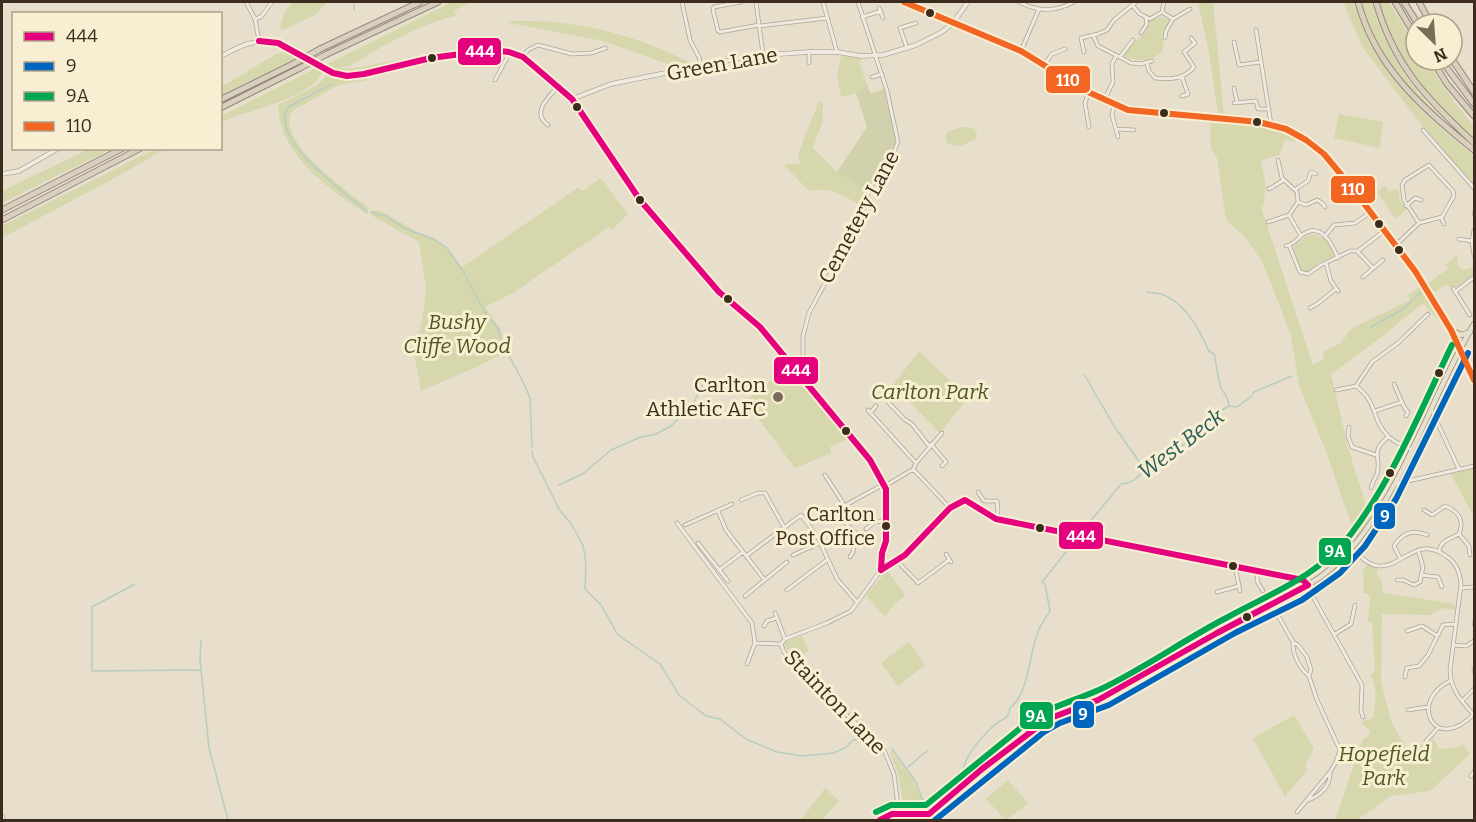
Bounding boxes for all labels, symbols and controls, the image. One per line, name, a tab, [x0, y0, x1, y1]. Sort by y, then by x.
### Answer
unlabelled marker	[924, 7, 936, 19]
legend	[12, 12, 222, 150]
north arrow	[1404, 12, 1464, 72]
text: 444	[66, 25, 98, 47]
line badge: 444	[457, 37, 502, 66]
street label: Green Lane	[664, 41, 780, 87]
text: 444	[465, 42, 495, 61]
text: N	[1431, 44, 1450, 66]
unlabelled marker	[426, 52, 438, 64]
text: 9	[66, 55, 77, 77]
line badge: 110	[1045, 65, 1091, 94]
text: 110	[1056, 71, 1080, 90]
text: 9A	[66, 85, 90, 107]
unlabelled marker	[571, 101, 583, 113]
unlabelled marker	[1158, 107, 1170, 119]
text: 110	[66, 115, 92, 137]
unlabelled marker	[1251, 116, 1263, 128]
street label: Cemetery Lane	[813, 146, 905, 288]
line badge: 110	[1330, 175, 1376, 204]
text: 110	[1341, 180, 1365, 199]
unlabelled marker	[634, 194, 646, 206]
unlabelled marker	[1373, 218, 1385, 230]
unlabelled marker	[1393, 244, 1405, 256]
unlabelled marker	[722, 293, 734, 305]
park label: Bushy Cliffe Wood	[403, 309, 511, 359]
line badge: 444	[773, 356, 819, 385]
text: 444	[781, 361, 811, 380]
unlabelled marker	[1433, 367, 1445, 379]
place label: Carlton Athletic AFC	[646, 372, 766, 422]
park label: Carlton Park	[871, 379, 990, 405]
marker: Carlton Athletic AFC	[771, 390, 785, 404]
water label: West Beck	[1133, 402, 1230, 485]
unlabelled marker	[840, 425, 852, 437]
unlabelled marker	[1384, 467, 1396, 479]
place label: Carlton Post Office	[775, 502, 875, 550]
line badge: 9	[1373, 502, 1396, 530]
text: 9	[1380, 507, 1390, 526]
marker: Carlton Post Office	[880, 520, 892, 532]
line badge: 444	[1058, 521, 1104, 550]
unlabelled marker	[1034, 522, 1046, 534]
text: 444	[1066, 527, 1096, 546]
line badge: 9A	[1318, 537, 1352, 566]
text: 9A	[1325, 542, 1346, 561]
unlabelled marker	[1227, 560, 1239, 572]
unlabelled marker	[1241, 611, 1253, 623]
street label: Stainton Lane	[779, 644, 891, 760]
line badge: 9	[1072, 700, 1095, 729]
line badge: 9A	[1019, 701, 1054, 730]
text: 9	[1078, 705, 1088, 724]
text: 9A	[1026, 707, 1047, 726]
park label: Hopefield Park	[1338, 741, 1430, 791]

